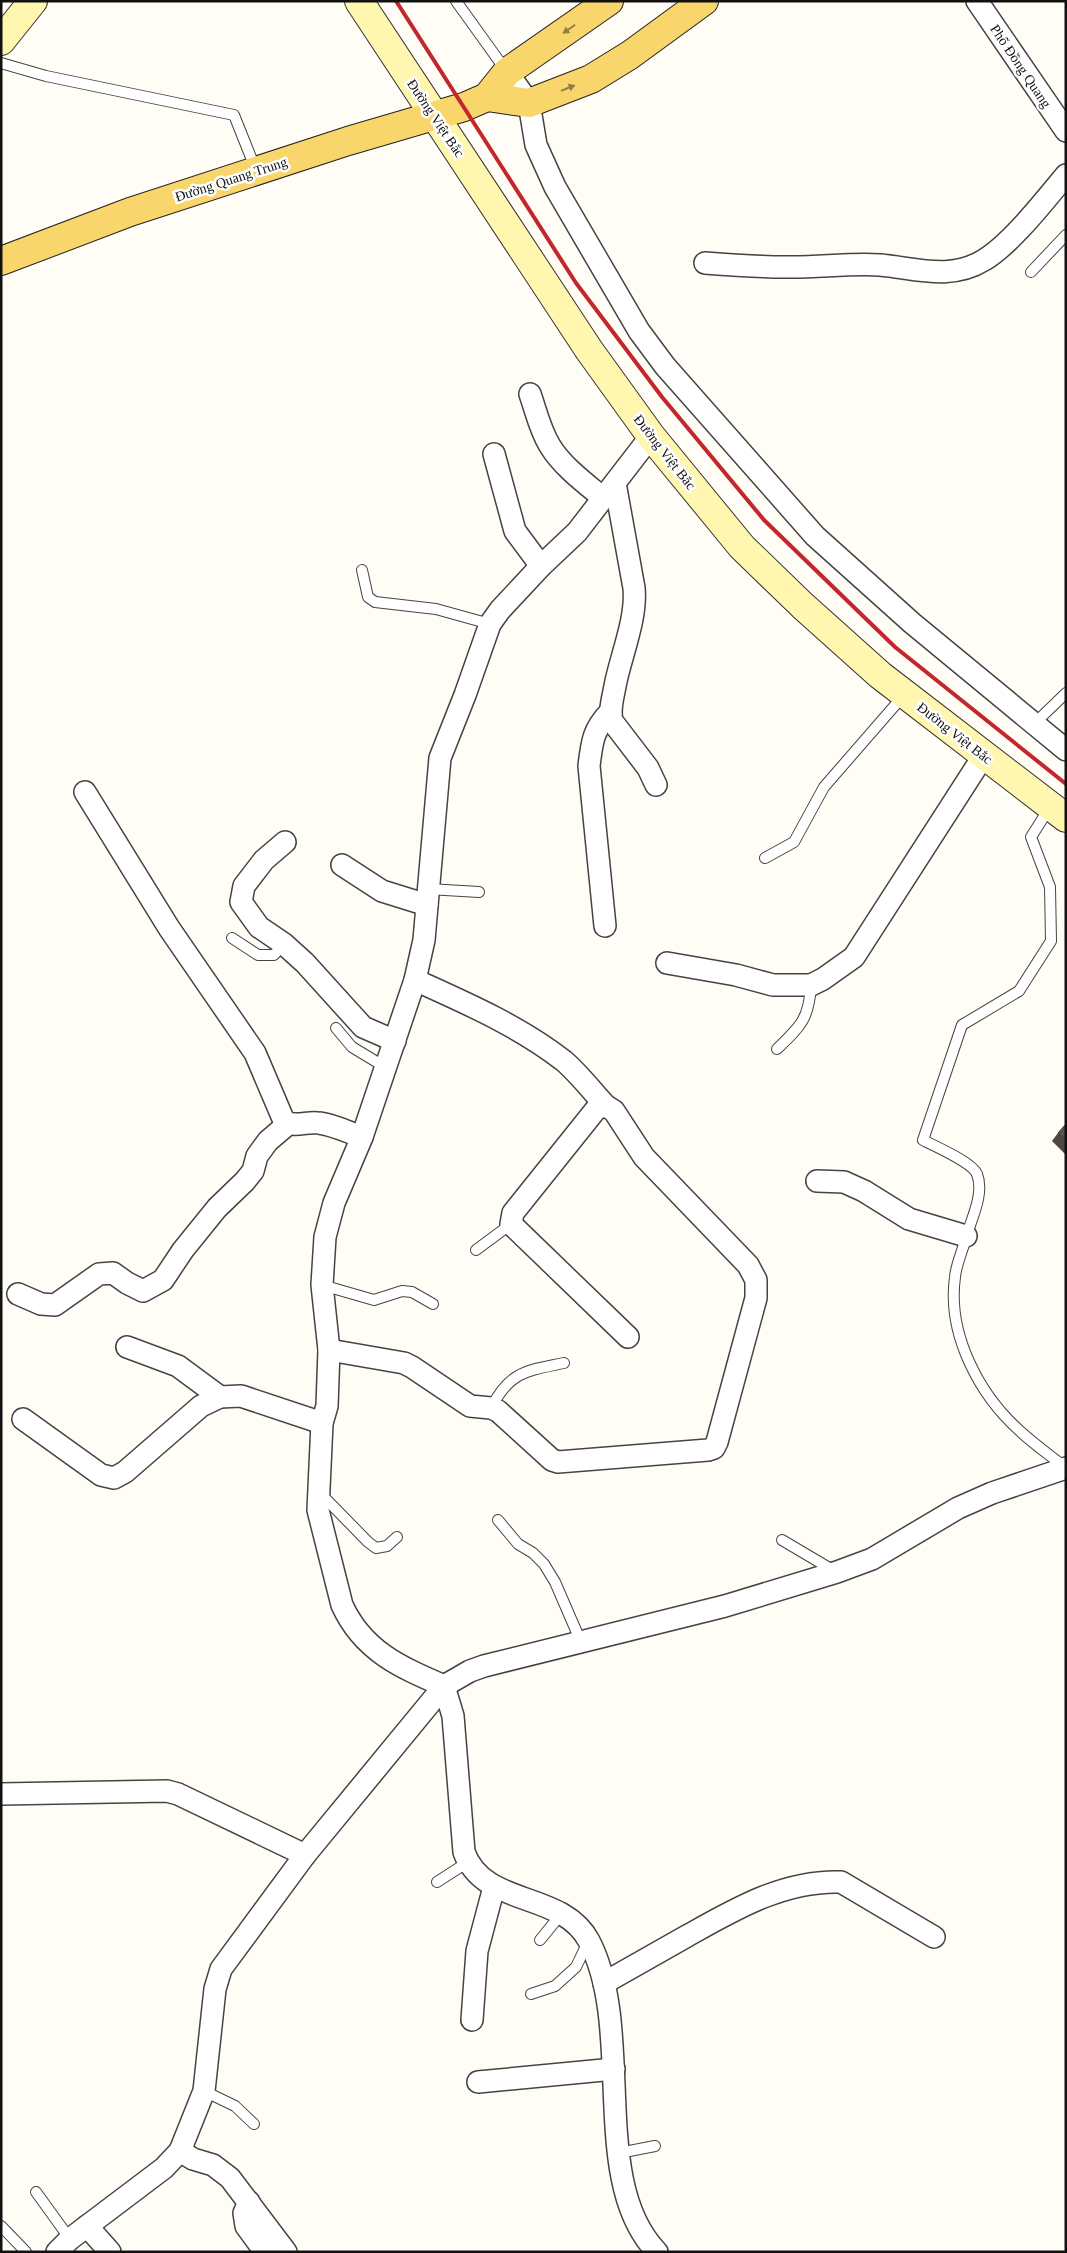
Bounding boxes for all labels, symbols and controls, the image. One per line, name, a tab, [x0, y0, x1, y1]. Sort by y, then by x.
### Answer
street label: Phố Đồng Quang	[987, 22, 1054, 111]
one-way arrow	[562, 24, 576, 34]
street label: Đường Việt Bắc	[404, 76, 467, 160]
one-way arrow	[561, 84, 575, 92]
street label: Đường Quang Trung	[173, 154, 289, 205]
street label: Đường Việt Bắc	[631, 412, 698, 493]
street label: Đường Việt Bắc	[914, 700, 995, 767]

